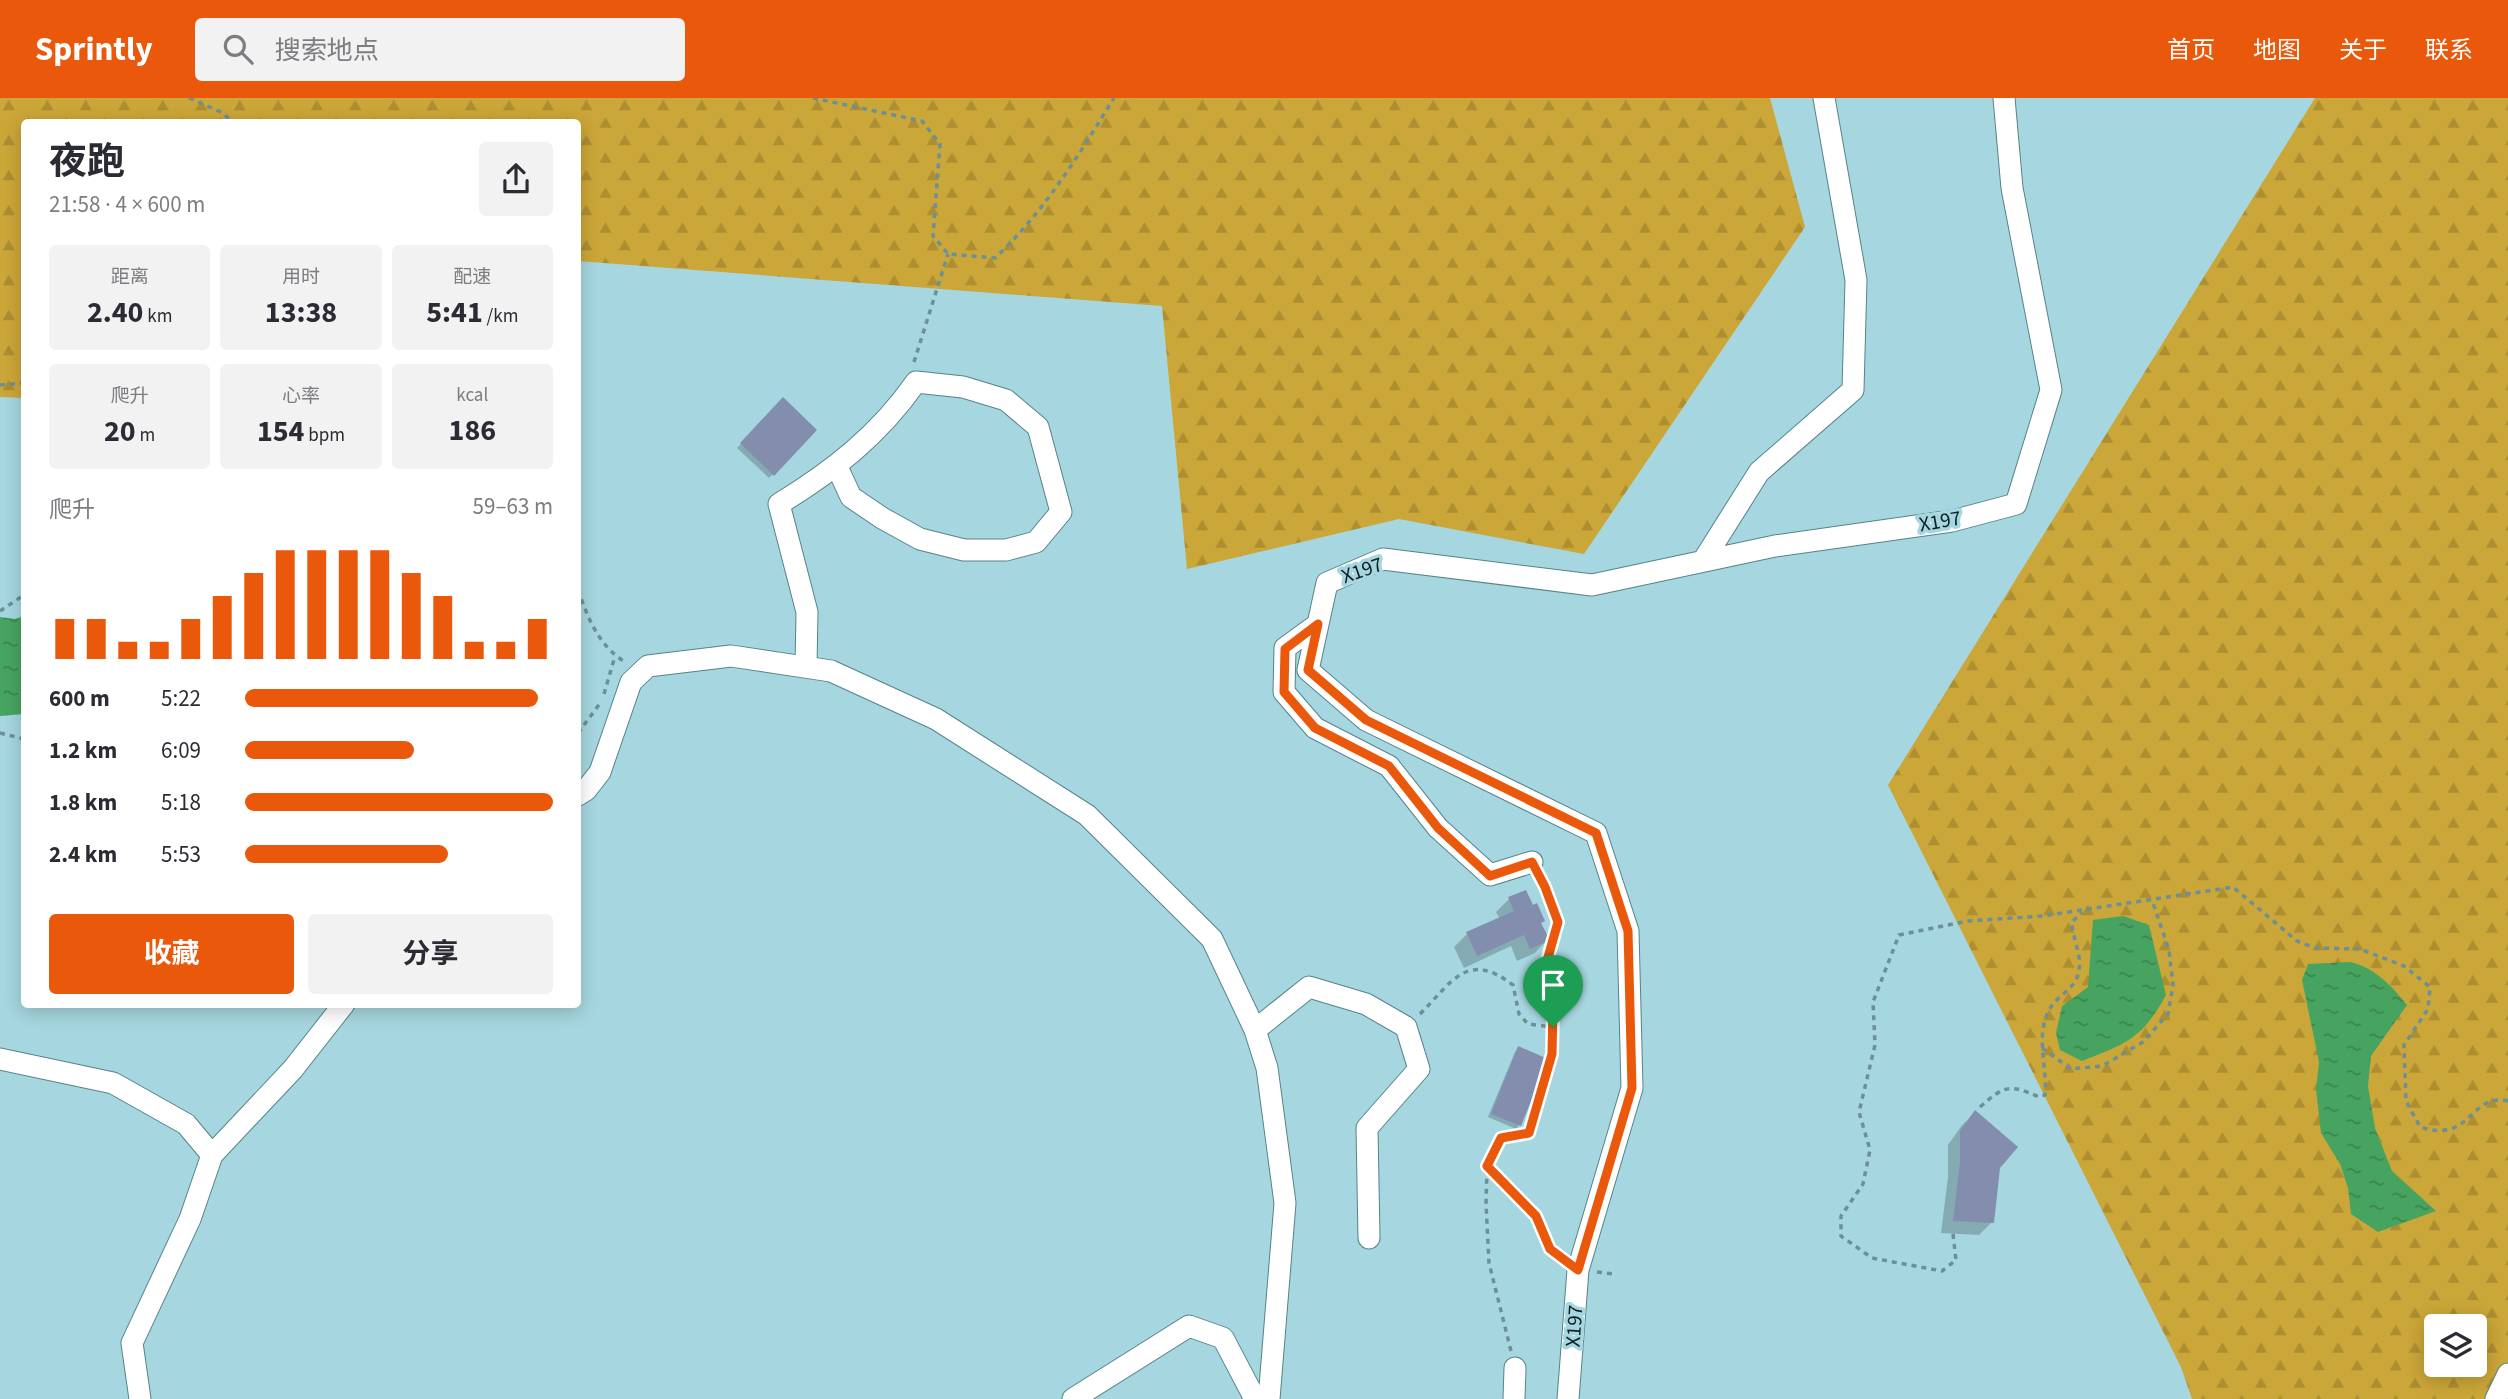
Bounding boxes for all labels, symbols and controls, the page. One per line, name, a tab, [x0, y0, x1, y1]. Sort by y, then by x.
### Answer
search box	[195, 18, 685, 81]
text: Sprintly	[35, 26, 153, 73]
icon: search	[219, 30, 257, 68]
text: 搜索地点	[275, 32, 379, 69]
text: 首页	[2167, 33, 2215, 68]
text: 地图	[2253, 33, 2301, 68]
text: 关于	[2339, 33, 2387, 68]
text: 联系	[2425, 33, 2473, 68]
text: 夜跑	[49, 135, 125, 189]
button: share	[479, 142, 553, 216]
text: 21:58 · 4 × 600 m	[49, 188, 205, 221]
text: 距离	[111, 264, 149, 291]
text: 用时	[282, 264, 320, 291]
text: 配速	[453, 264, 491, 291]
text: 2.40	[87, 291, 143, 334]
text: 13:38	[265, 291, 337, 334]
text: 5:41	[426, 291, 483, 334]
text: km	[143, 303, 172, 330]
text: /km	[483, 303, 518, 330]
text: kcal	[456, 382, 488, 409]
text: 爬升	[111, 383, 149, 410]
text: 心率	[282, 383, 320, 410]
text: 186	[449, 409, 496, 452]
text: 20	[104, 410, 136, 453]
text: 154	[257, 410, 304, 453]
text: m	[136, 422, 155, 449]
text: bpm	[304, 422, 345, 449]
text: 59–63 m	[473, 490, 553, 523]
text: 爬升	[49, 493, 95, 526]
street label: X197	[1917, 503, 1963, 539]
street label: X197	[1337, 549, 1387, 591]
text: 600 m	[49, 682, 110, 715]
text: 5:22	[161, 682, 201, 715]
text: 1.2 km	[49, 734, 117, 767]
text: 6:09	[161, 734, 201, 767]
text: 1.8 km	[49, 786, 117, 819]
text: 5:18	[161, 786, 201, 819]
text: 2.4 km	[49, 838, 117, 871]
text: 5:53	[161, 838, 201, 871]
button: 收藏	[49, 914, 294, 994]
button: 分享	[308, 914, 553, 994]
pin	[1523, 955, 1583, 1027]
icon: arrive	[1534, 966, 1572, 1004]
street label: X197	[1558, 1304, 1590, 1348]
map controls	[2424, 1314, 2487, 1377]
button: layers	[2424, 1314, 2487, 1377]

